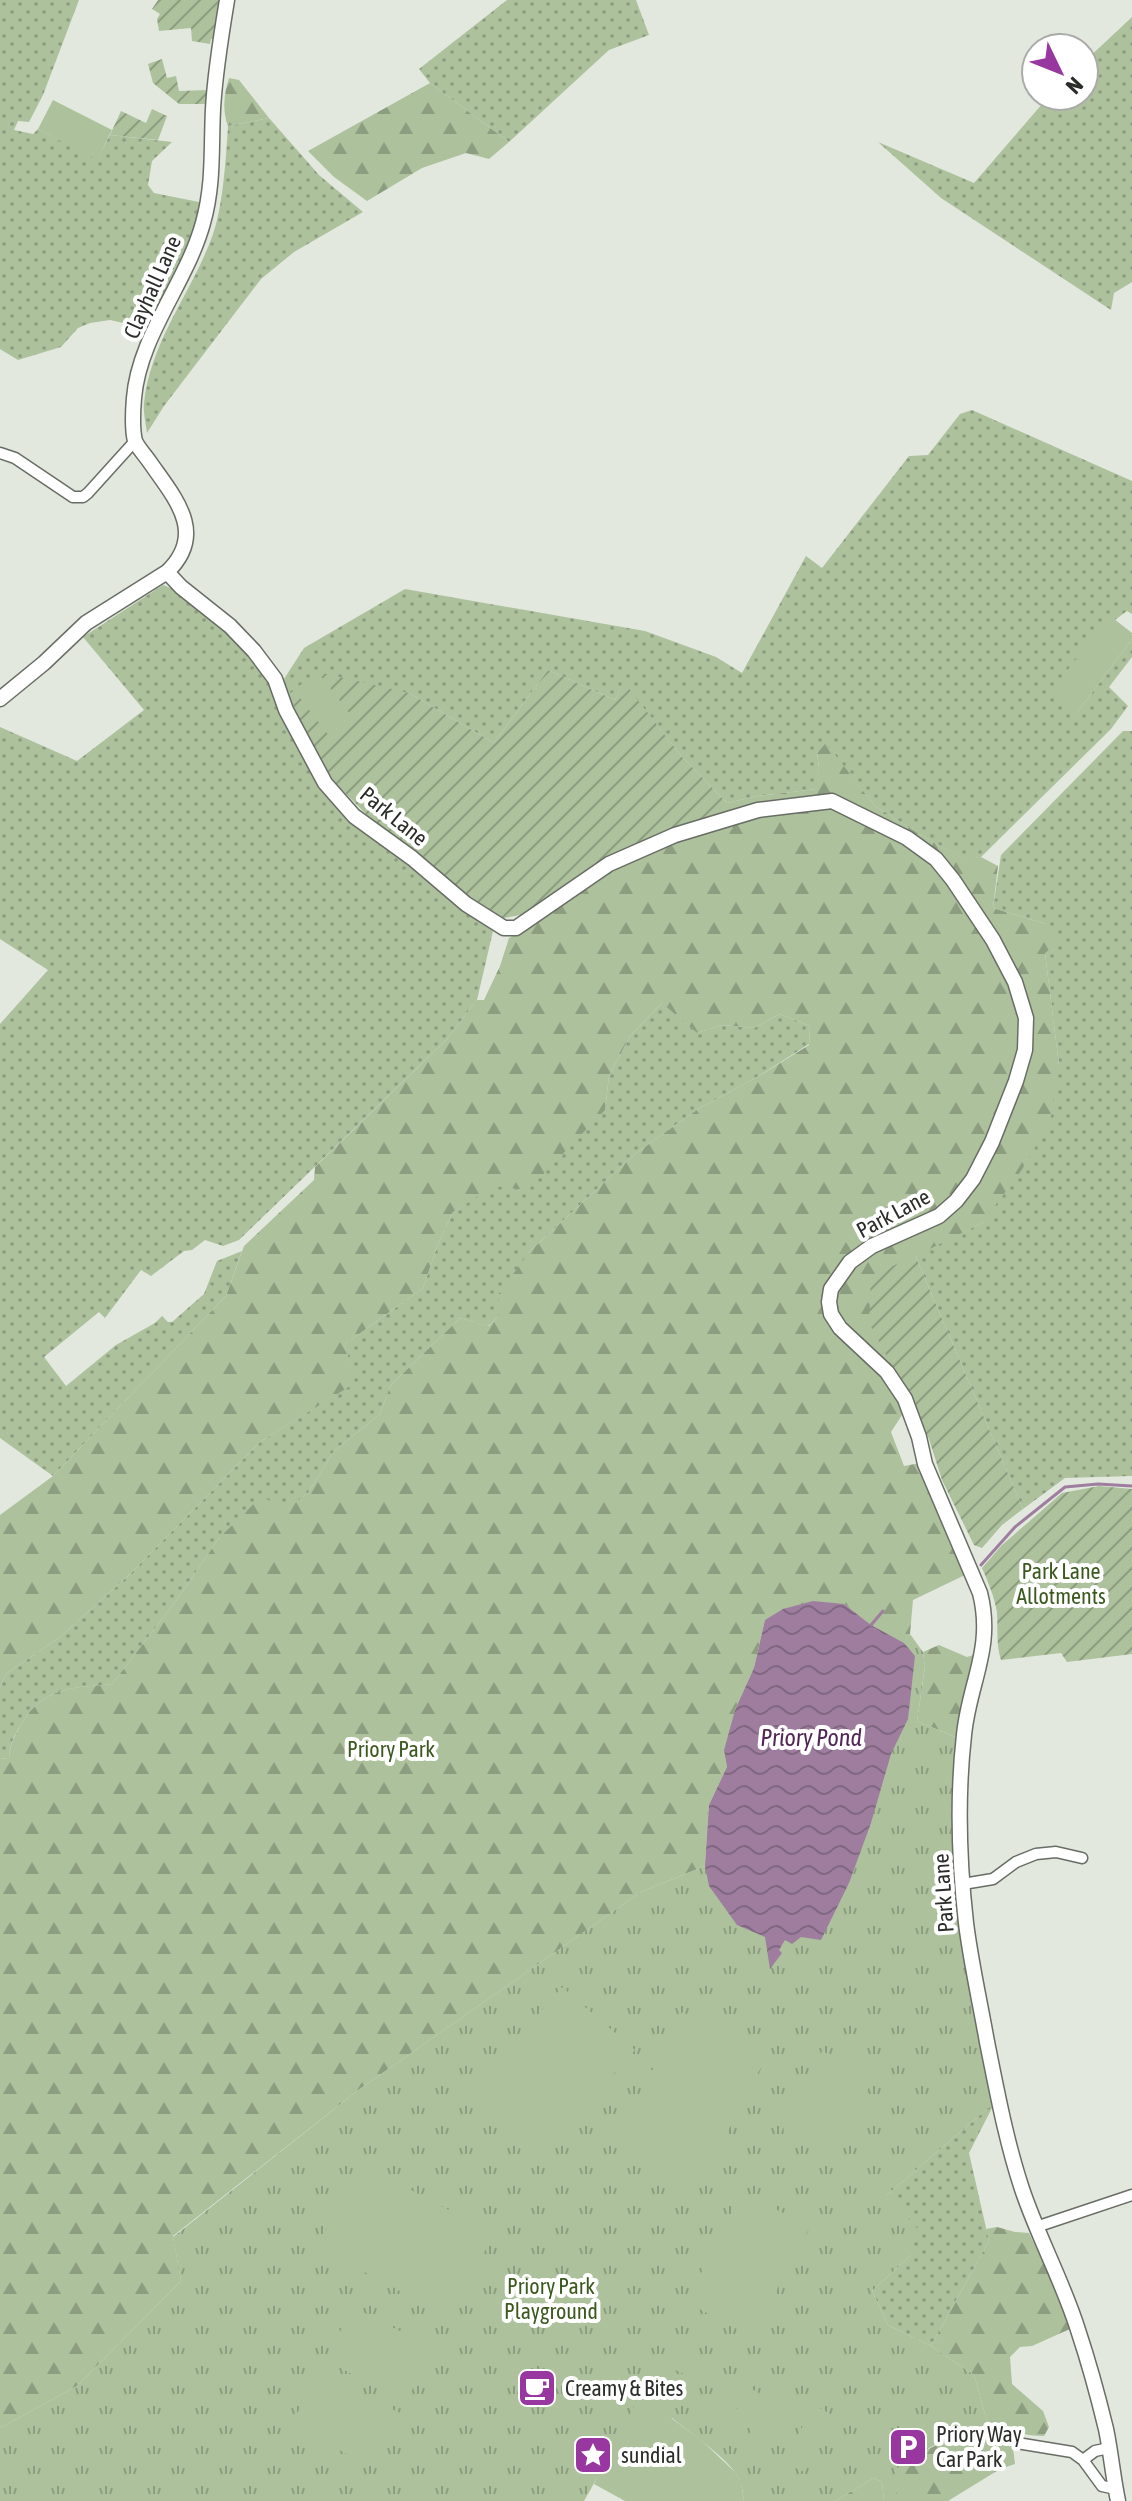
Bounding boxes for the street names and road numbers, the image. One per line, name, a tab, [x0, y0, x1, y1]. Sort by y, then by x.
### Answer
street label: Clayhall Lane	[118, 231, 186, 343]
street label: Park Lane	[355, 781, 433, 851]
street label: Park Lane	[852, 1183, 934, 1243]
street label: Park Lane	[927, 1853, 959, 1933]

